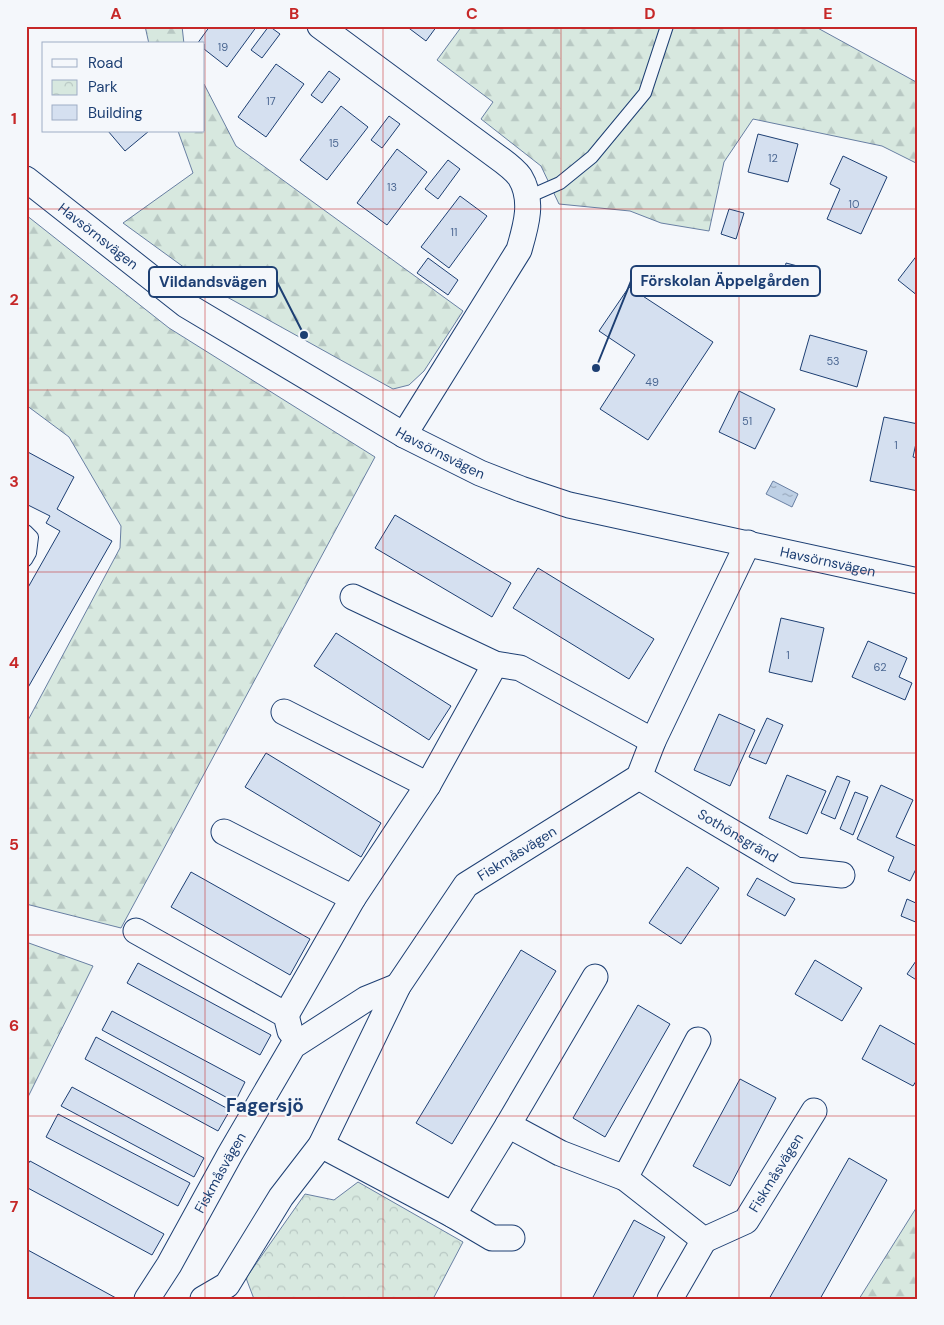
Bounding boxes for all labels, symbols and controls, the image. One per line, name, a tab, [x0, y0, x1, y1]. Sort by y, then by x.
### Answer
text: A	[110, 3, 122, 24]
text: B	[289, 3, 299, 24]
text: C	[466, 3, 478, 24]
text: D	[644, 3, 656, 24]
text: E	[823, 3, 833, 24]
house number: 19	[218, 40, 228, 54]
legend	[42, 42, 205, 132]
text: Road	[88, 53, 123, 73]
text: Park	[88, 77, 118, 97]
house number: 17	[266, 94, 276, 108]
text: Building	[88, 103, 143, 123]
text: 1	[11, 108, 17, 129]
house number: 15	[329, 136, 339, 150]
house number: 12	[768, 151, 778, 165]
house number: 13	[387, 180, 397, 194]
house number: 10	[849, 197, 859, 211]
street label: Havsörnsvägen	[54, 199, 142, 273]
house number: 11	[451, 225, 457, 239]
callout: Förskolan Äppelgården	[631, 266, 820, 296]
callout: Vildandsvägen	[149, 267, 277, 297]
text: Förskolan Äppelgården	[640, 271, 810, 291]
text: Vildandsvägen	[159, 272, 267, 292]
text: 2	[9, 289, 19, 310]
house number: 53	[826, 354, 840, 368]
house number: 49	[645, 375, 659, 389]
house number: 51	[742, 414, 752, 428]
street label: Havsörnsvägen	[392, 423, 487, 483]
house number: 1	[894, 438, 898, 452]
text: 3	[9, 471, 19, 492]
street label: Havsörnsvägen	[778, 542, 877, 581]
house number: 1	[786, 648, 790, 662]
text: 4	[9, 652, 19, 673]
house number: 62	[874, 660, 886, 674]
street label: Sothönsgränd	[694, 805, 781, 866]
street label: Fiskmåsvägen	[474, 822, 560, 885]
text: 5	[9, 834, 19, 855]
text: 6	[9, 1015, 19, 1036]
district label: Fagersjö	[226, 1093, 304, 1118]
street label: Fiskmåsvägen	[190, 1129, 250, 1216]
street label: Fiskmåsvägen	[745, 1130, 807, 1216]
text: 7	[10, 1196, 19, 1217]

